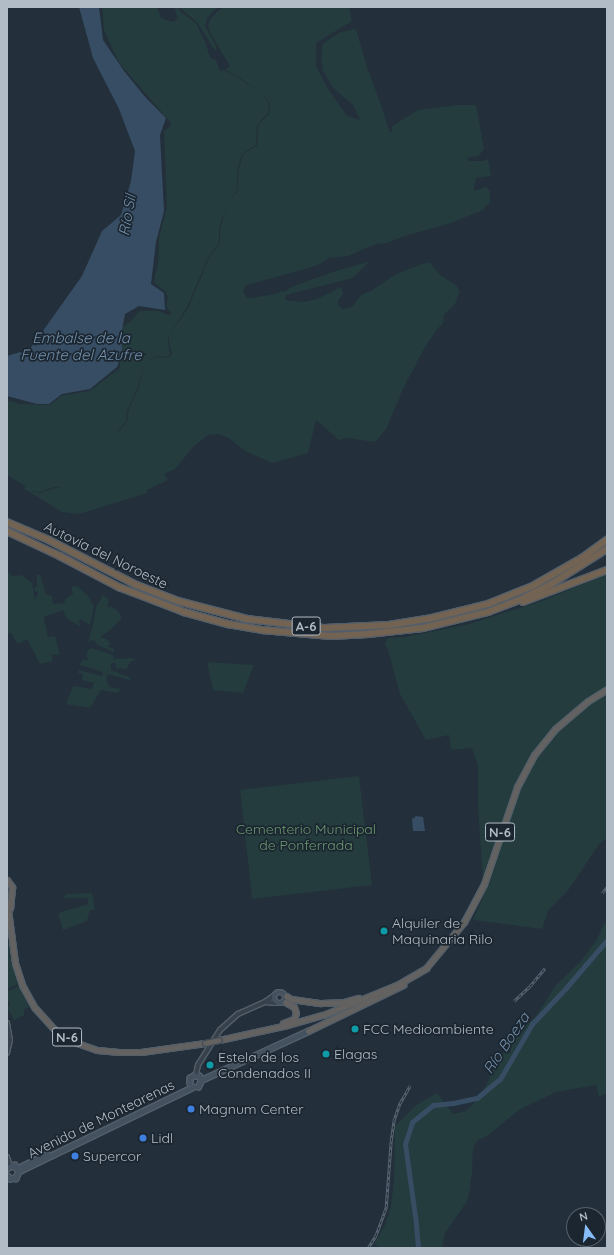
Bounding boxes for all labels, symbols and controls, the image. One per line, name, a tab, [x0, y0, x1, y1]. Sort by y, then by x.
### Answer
water label: Río Sil	[115, 193, 139, 237]
water label: Embalse de la Fuente del Azufre	[20, 328, 142, 363]
street label: Autovía del Noroeste	[41, 518, 171, 592]
road number: A-6	[291, 615, 321, 637]
park label: Cementerio Municipal de Ponferrada	[236, 821, 376, 854]
road number: N-6	[485, 821, 515, 843]
place label: Alquiler de Maquinaria Rilo	[392, 915, 493, 948]
marker: Alquiler de Maquinaria Rilo	[379, 926, 389, 936]
water label: Río Boeza	[479, 1009, 533, 1077]
place label: FCC Medioambiente	[363, 1021, 494, 1037]
marker: FCC Medioambiente	[350, 1024, 360, 1034]
road number: N-6	[52, 1026, 82, 1048]
place label: Elagas	[334, 1046, 377, 1062]
place label: Estela de los Condenados II	[218, 1049, 311, 1082]
marker: Elagas	[321, 1049, 331, 1059]
marker: Estela de los Condenados II	[205, 1060, 215, 1070]
street label: Avenida de Montearenas	[25, 1076, 177, 1162]
place label: Magnum Center	[199, 1101, 304, 1117]
marker: Magnum Center	[186, 1104, 196, 1114]
place label: Lidl	[151, 1130, 173, 1146]
marker: Lidl	[138, 1133, 148, 1143]
place label: Supercor	[83, 1148, 141, 1164]
marker: Supercor	[70, 1151, 80, 1161]
north arrow	[566, 1207, 606, 1247]
text: N	[578, 1209, 589, 1224]

